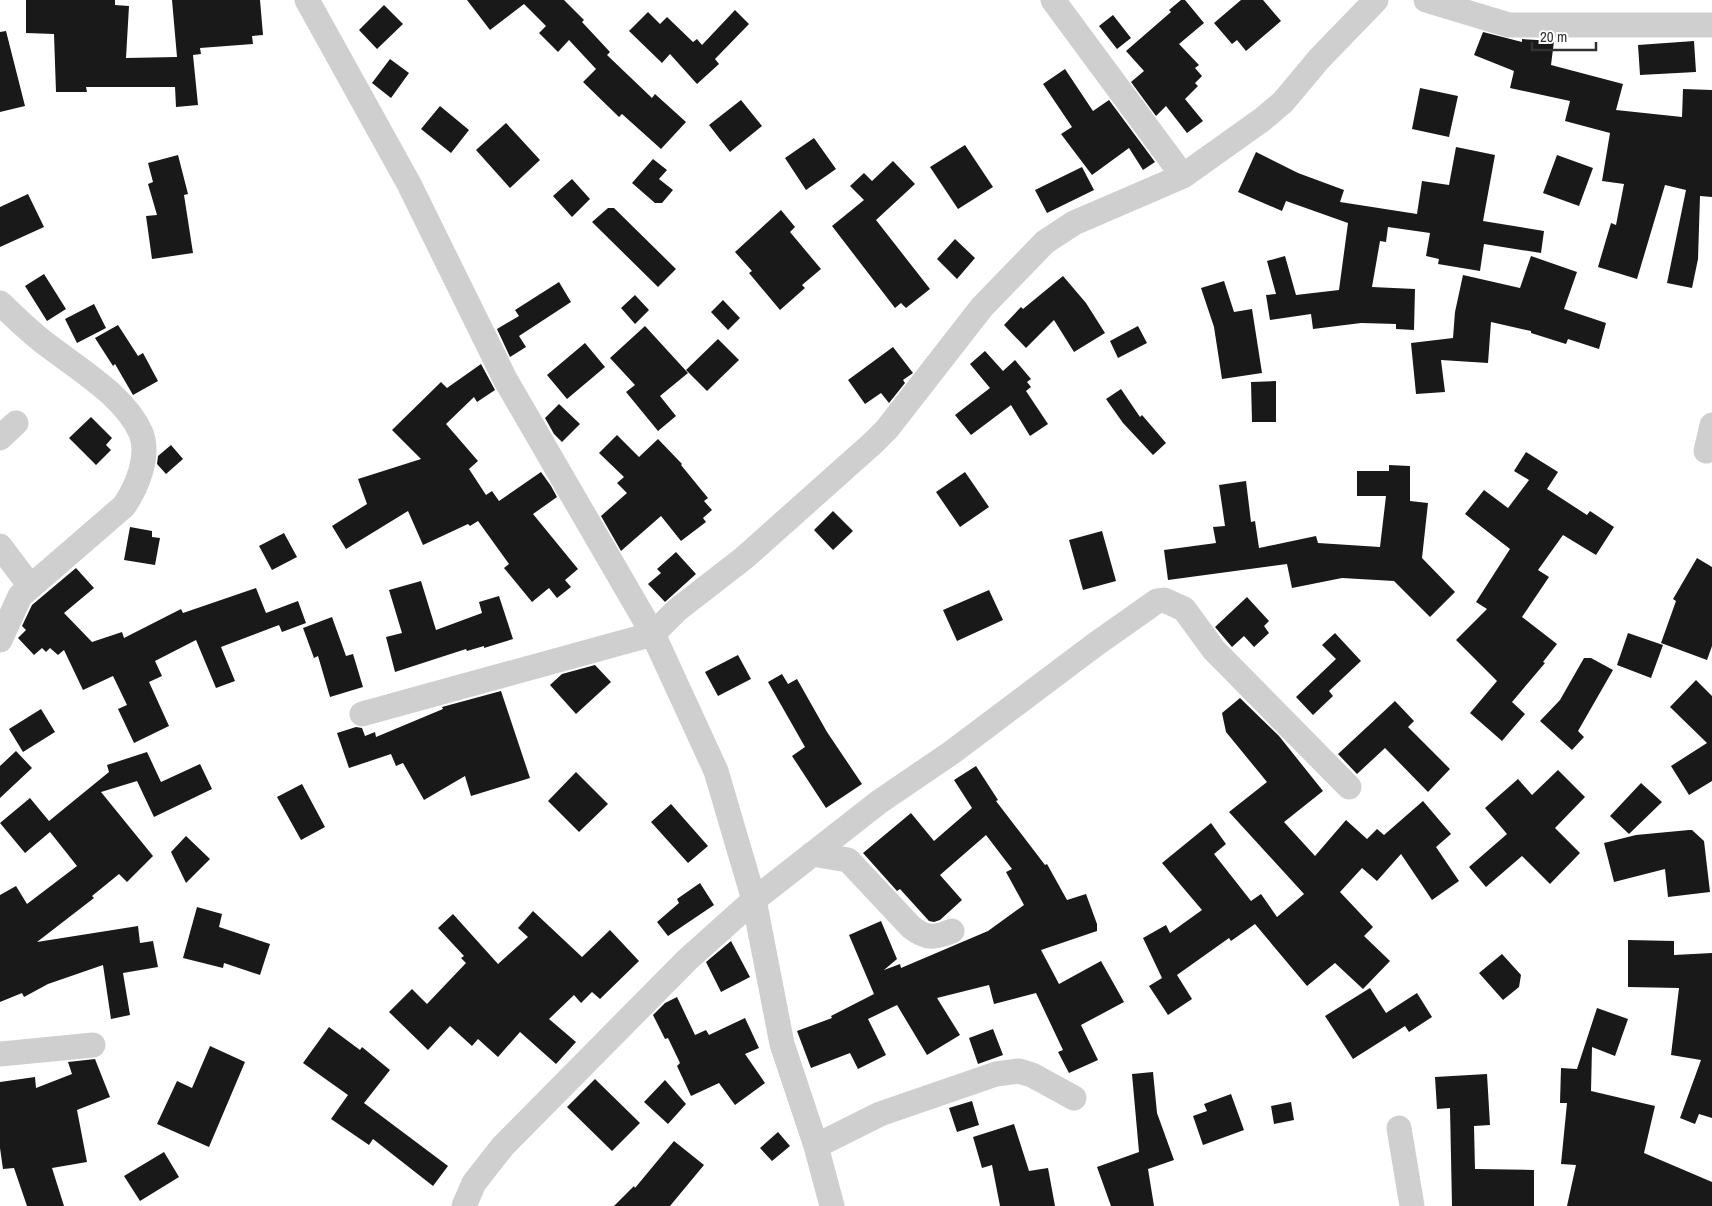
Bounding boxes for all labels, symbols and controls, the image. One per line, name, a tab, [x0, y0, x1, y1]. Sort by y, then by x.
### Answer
scale bar	[1532, 20, 1596, 52]
text: 20 m	[1540, 26, 1567, 47]

